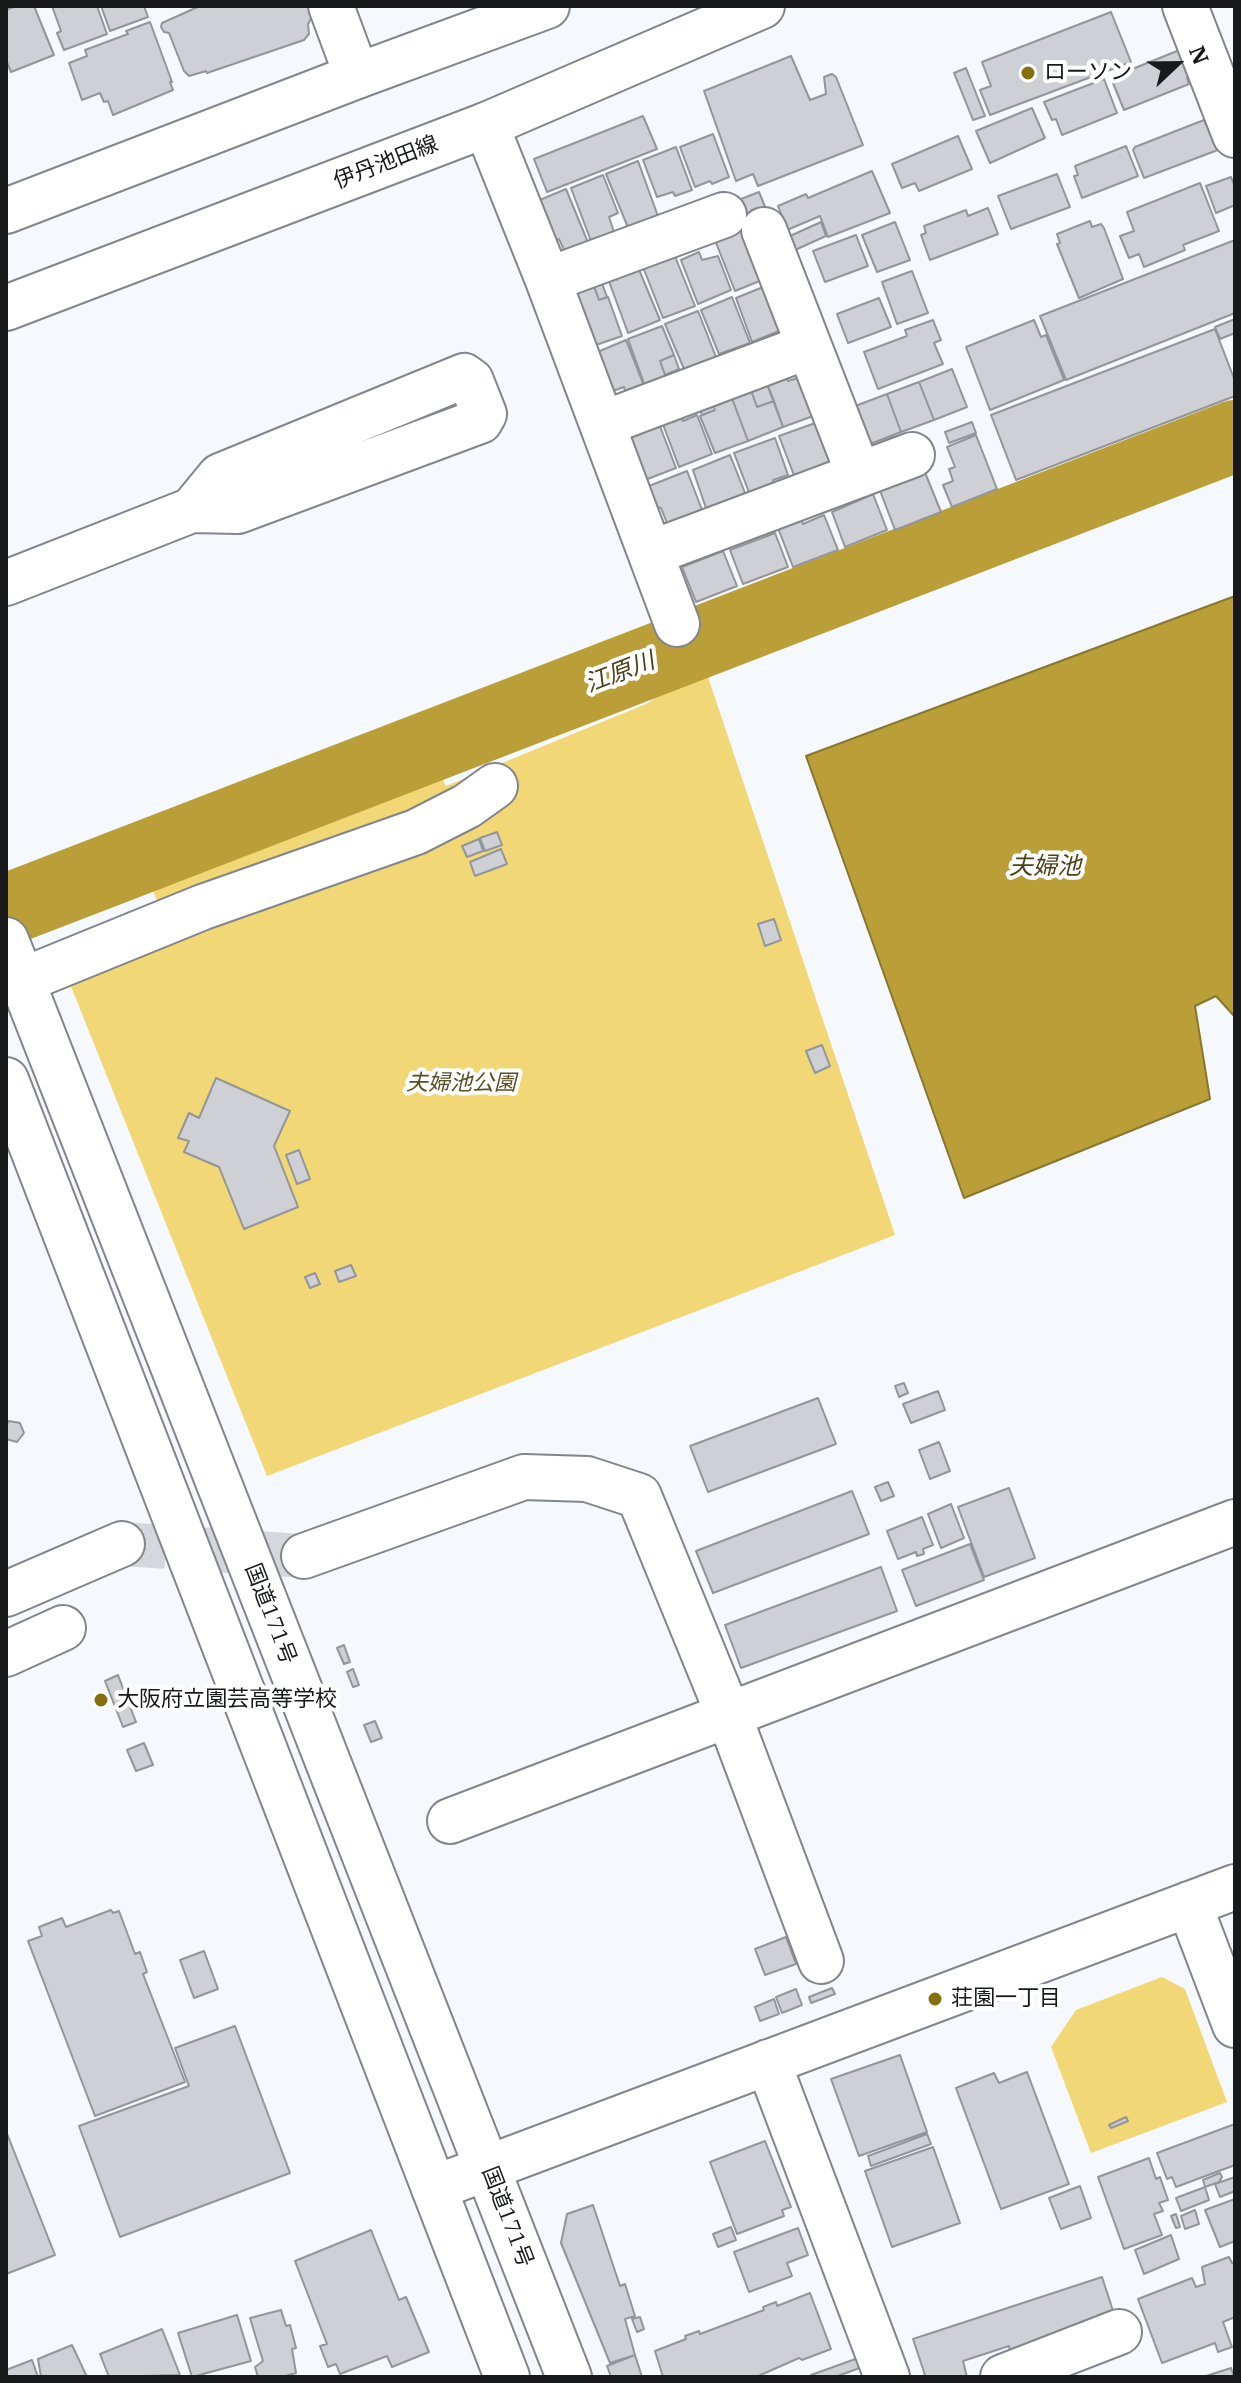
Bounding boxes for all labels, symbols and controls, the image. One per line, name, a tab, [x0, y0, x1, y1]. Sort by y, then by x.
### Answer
north arrow	[1137, 24, 1217, 104]
text: N	[1183, 41, 1216, 68]
place label: ローソン	[1044, 60, 1132, 86]
marker: ローソン	[1019, 64, 1037, 82]
street label: 伊丹池田線	[330, 131, 442, 195]
water label: 江原川	[581, 647, 659, 699]
water label: 夫婦池	[1009, 853, 1081, 881]
park label: 夫婦池公園	[406, 1071, 516, 1097]
street label: 国道171号	[239, 1560, 301, 1668]
place label: 大阪府立園芸高等学校	[117, 1687, 337, 1713]
marker: 大阪府立園芸高等学校	[92, 1691, 110, 1709]
place label: 荘園一丁目	[951, 1986, 1061, 2012]
marker: 荘園一丁目	[926, 1990, 944, 2008]
street label: 国道171号	[476, 2163, 538, 2271]

